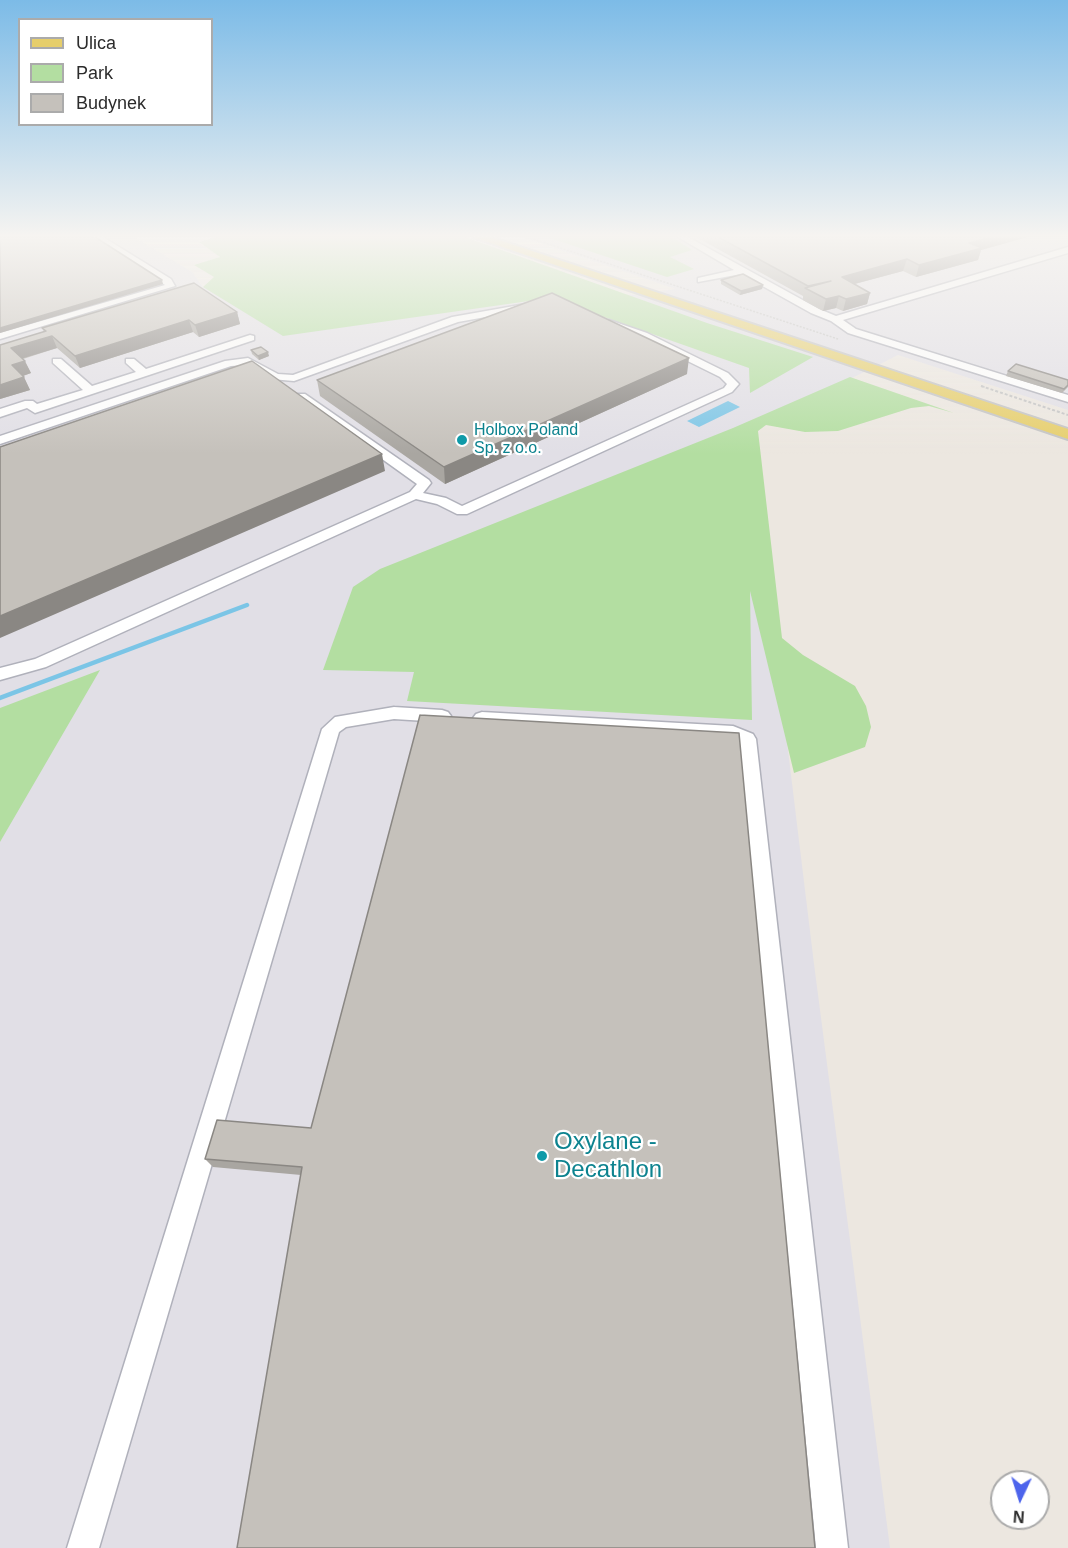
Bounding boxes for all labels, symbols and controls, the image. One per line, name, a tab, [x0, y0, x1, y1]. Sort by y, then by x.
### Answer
legend	[18, 18, 213, 126]
text: Ulica	[76, 33, 116, 53]
text: Park	[76, 63, 113, 83]
text: Budynek	[76, 93, 146, 113]
place label: Holbox Poland Sp. z o.o.	[474, 421, 578, 459]
marker: Holbox Poland Sp. z o.o.	[455, 433, 469, 447]
place label: Oxylane - Decathlon	[554, 1128, 662, 1184]
marker: Oxylane - Decathlon	[535, 1149, 549, 1163]
north arrow	[990, 1470, 1050, 1530]
text: N	[1012, 1508, 1025, 1525]

